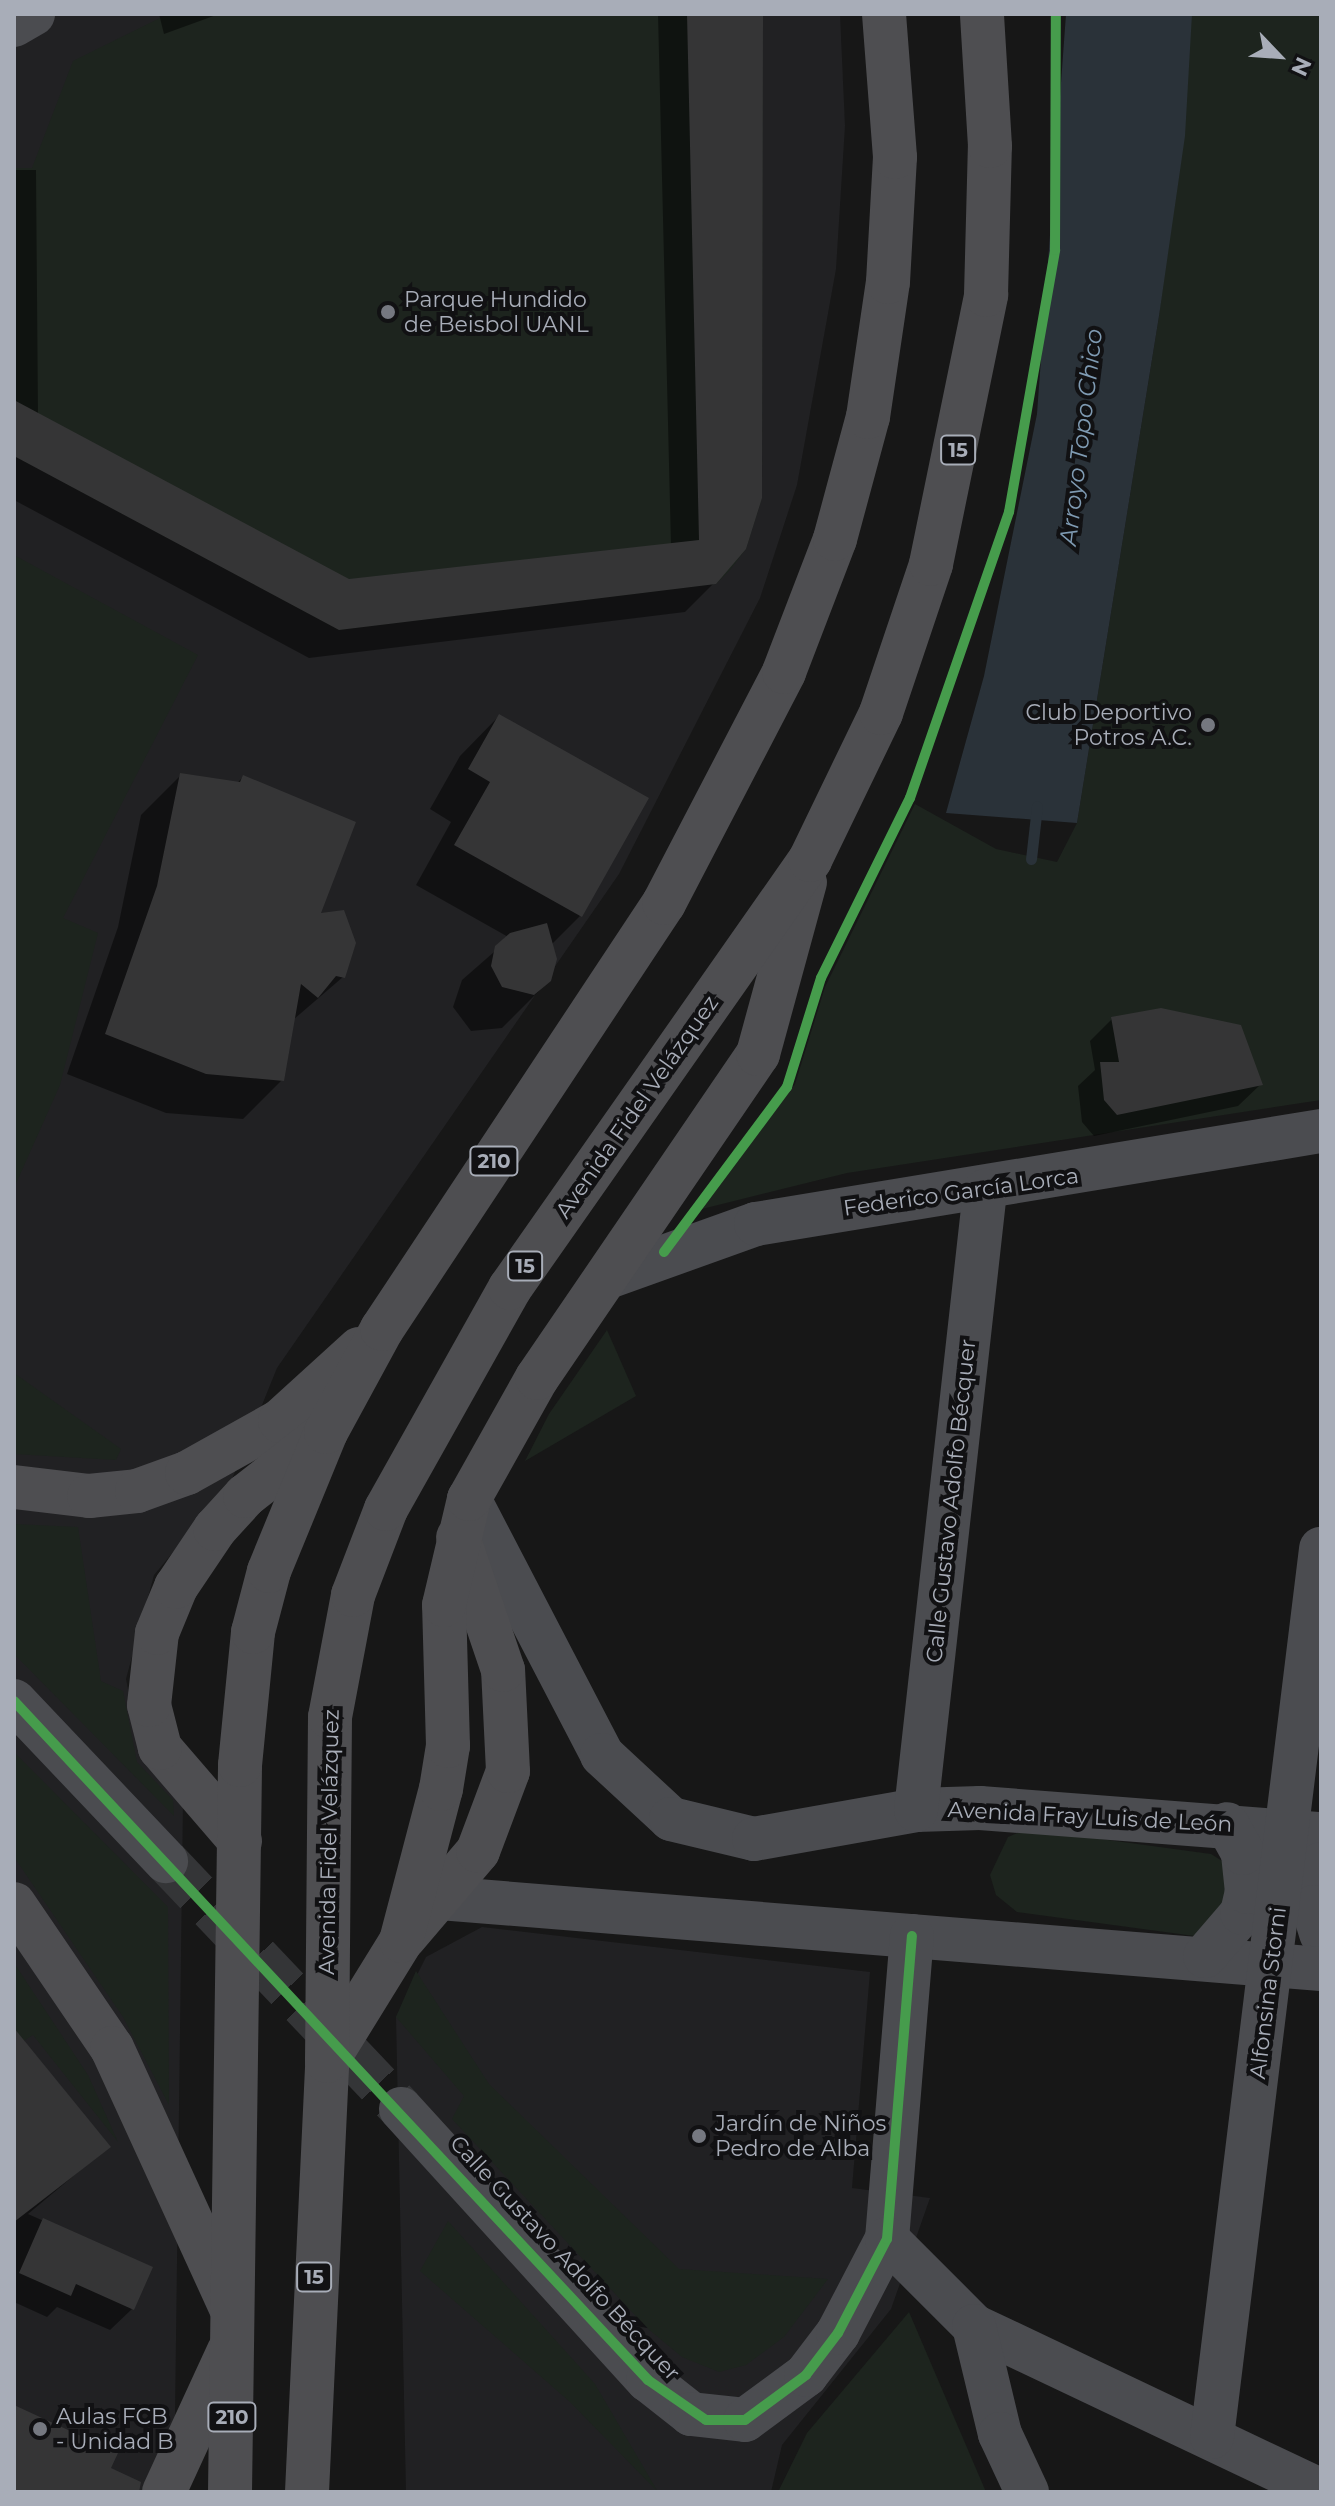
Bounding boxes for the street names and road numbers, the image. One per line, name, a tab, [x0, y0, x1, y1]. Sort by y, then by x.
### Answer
road number: 15	[940, 434, 976, 466]
street label: Avenida Fidel Velázquez	[550, 991, 724, 1223]
road number: 210	[468, 1145, 520, 1177]
street label: Federico García Lorca	[842, 1162, 1080, 1222]
road number: 15	[507, 1250, 543, 1282]
street label: Calle Gustavo Adolfo Bécquer	[921, 1338, 981, 1664]
street label: Avenida Fidel Velázquez	[313, 1709, 345, 1975]
street label: Avenida Fray Luis de León	[947, 1796, 1233, 1838]
street label: Alfonsina Storni	[1244, 1905, 1292, 2081]
street label: Calle Gustavo Adolfo Bécquer	[444, 2130, 686, 2386]
road number: 15	[296, 2261, 332, 2293]
road number: 210	[206, 2401, 258, 2433]

